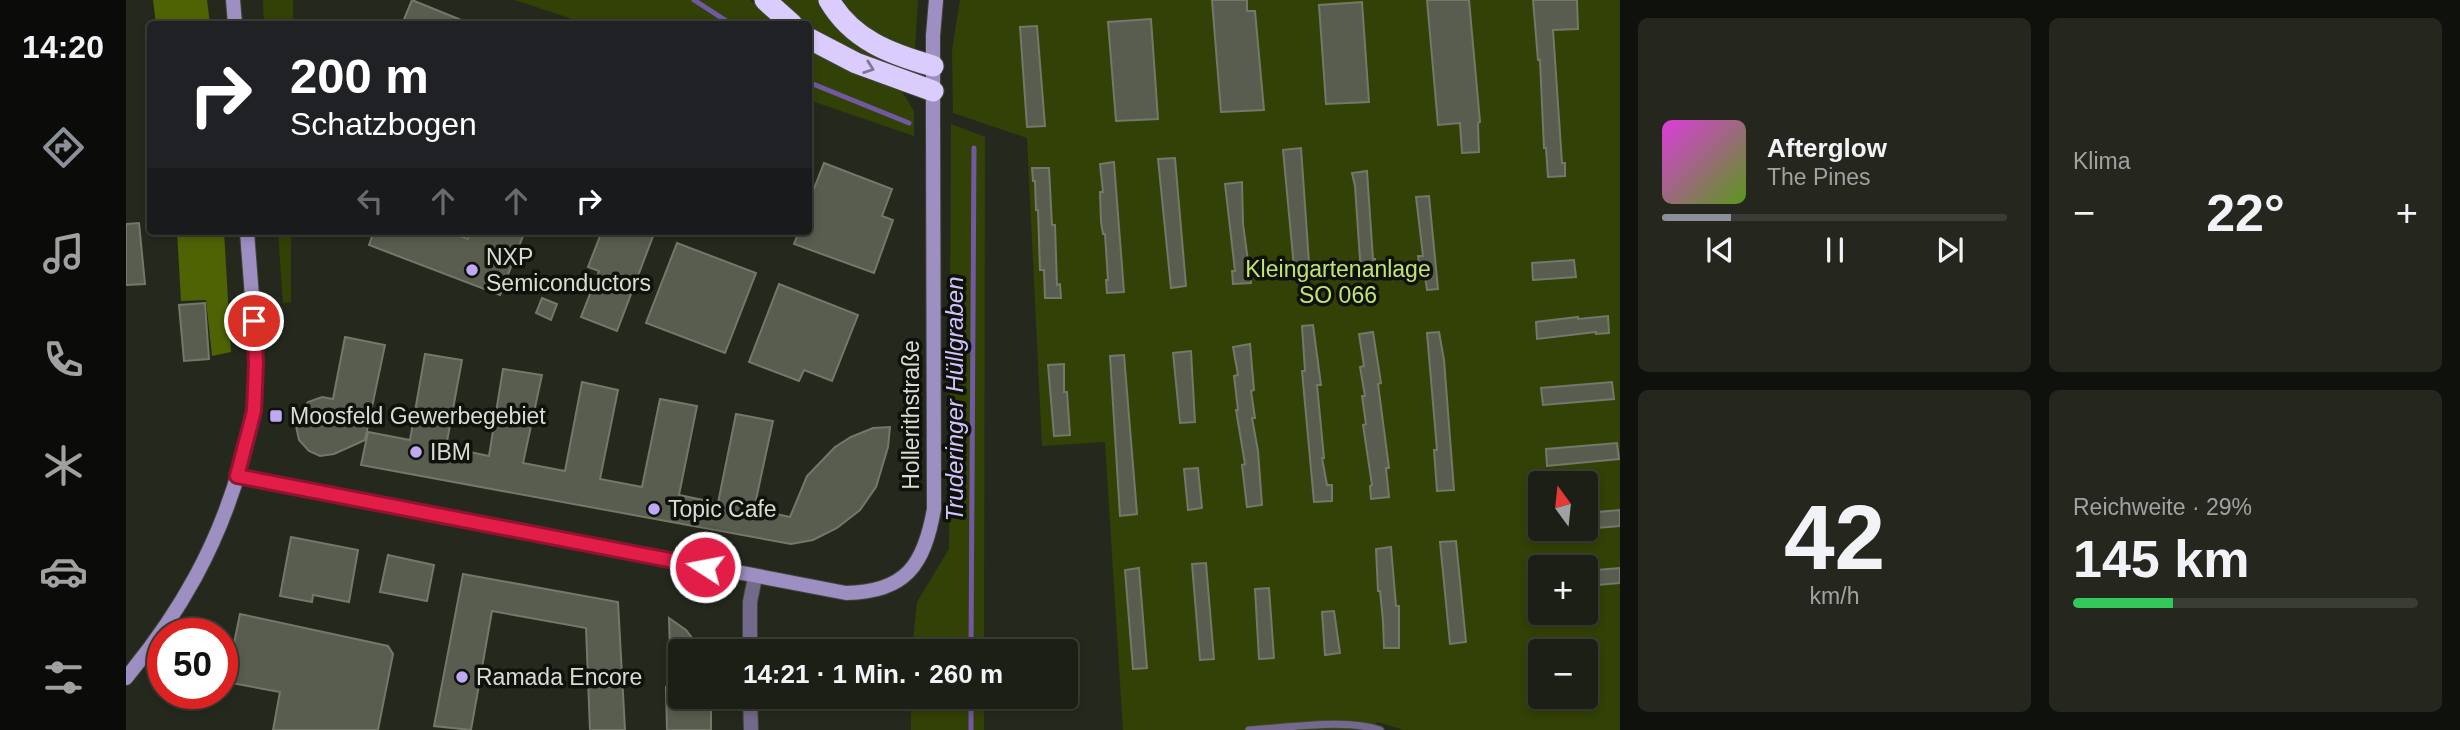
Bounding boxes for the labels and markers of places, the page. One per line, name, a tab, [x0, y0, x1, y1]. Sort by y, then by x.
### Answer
place label: NXP Semiconductors	[486, 244, 651, 296]
marker: NXP Semiconductors	[464, 262, 480, 278]
pin	[224, 291, 284, 351]
place label: Moosfeld Gewerbegebiet	[290, 403, 546, 429]
marker: Moosfeld Gewerbegebiet	[268, 408, 284, 424]
place label: IBM	[430, 439, 471, 465]
marker: IBM	[408, 444, 424, 460]
place label: Topic Cafe	[668, 496, 777, 522]
marker: Topic Cafe	[646, 501, 662, 517]
place label: Ramada Encore	[476, 664, 642, 690]
marker: Ramada Encore	[454, 669, 470, 685]

